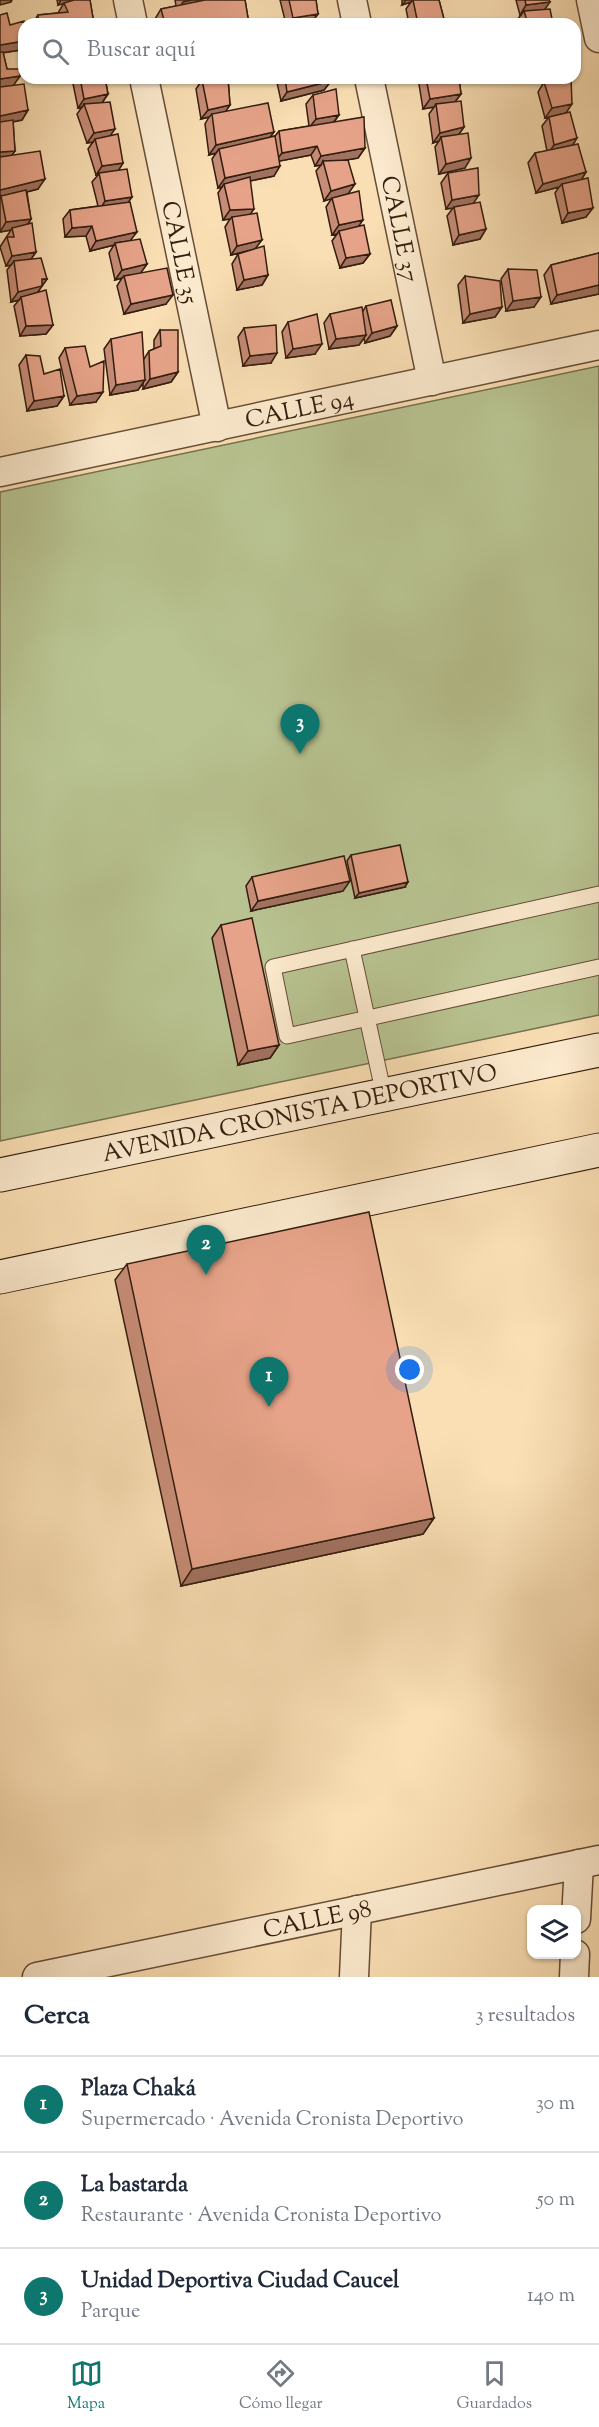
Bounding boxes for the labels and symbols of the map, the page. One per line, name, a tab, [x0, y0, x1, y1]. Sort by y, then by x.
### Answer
street label: CALLE 37	[371, 173, 426, 286]
street label: CALLE 35	[151, 198, 206, 307]
street label: CALLE 94	[242, 382, 357, 439]
pin: 3	[280, 704, 320, 754]
street label: AVENIDA CRONISTA DEPORTIVO	[99, 1057, 501, 1172]
pin: 2	[186, 1226, 226, 1275]
your location	[395, 1355, 424, 1384]
pin: 1	[250, 1358, 288, 1407]
street label: CALLE 98	[260, 1893, 375, 1949]

